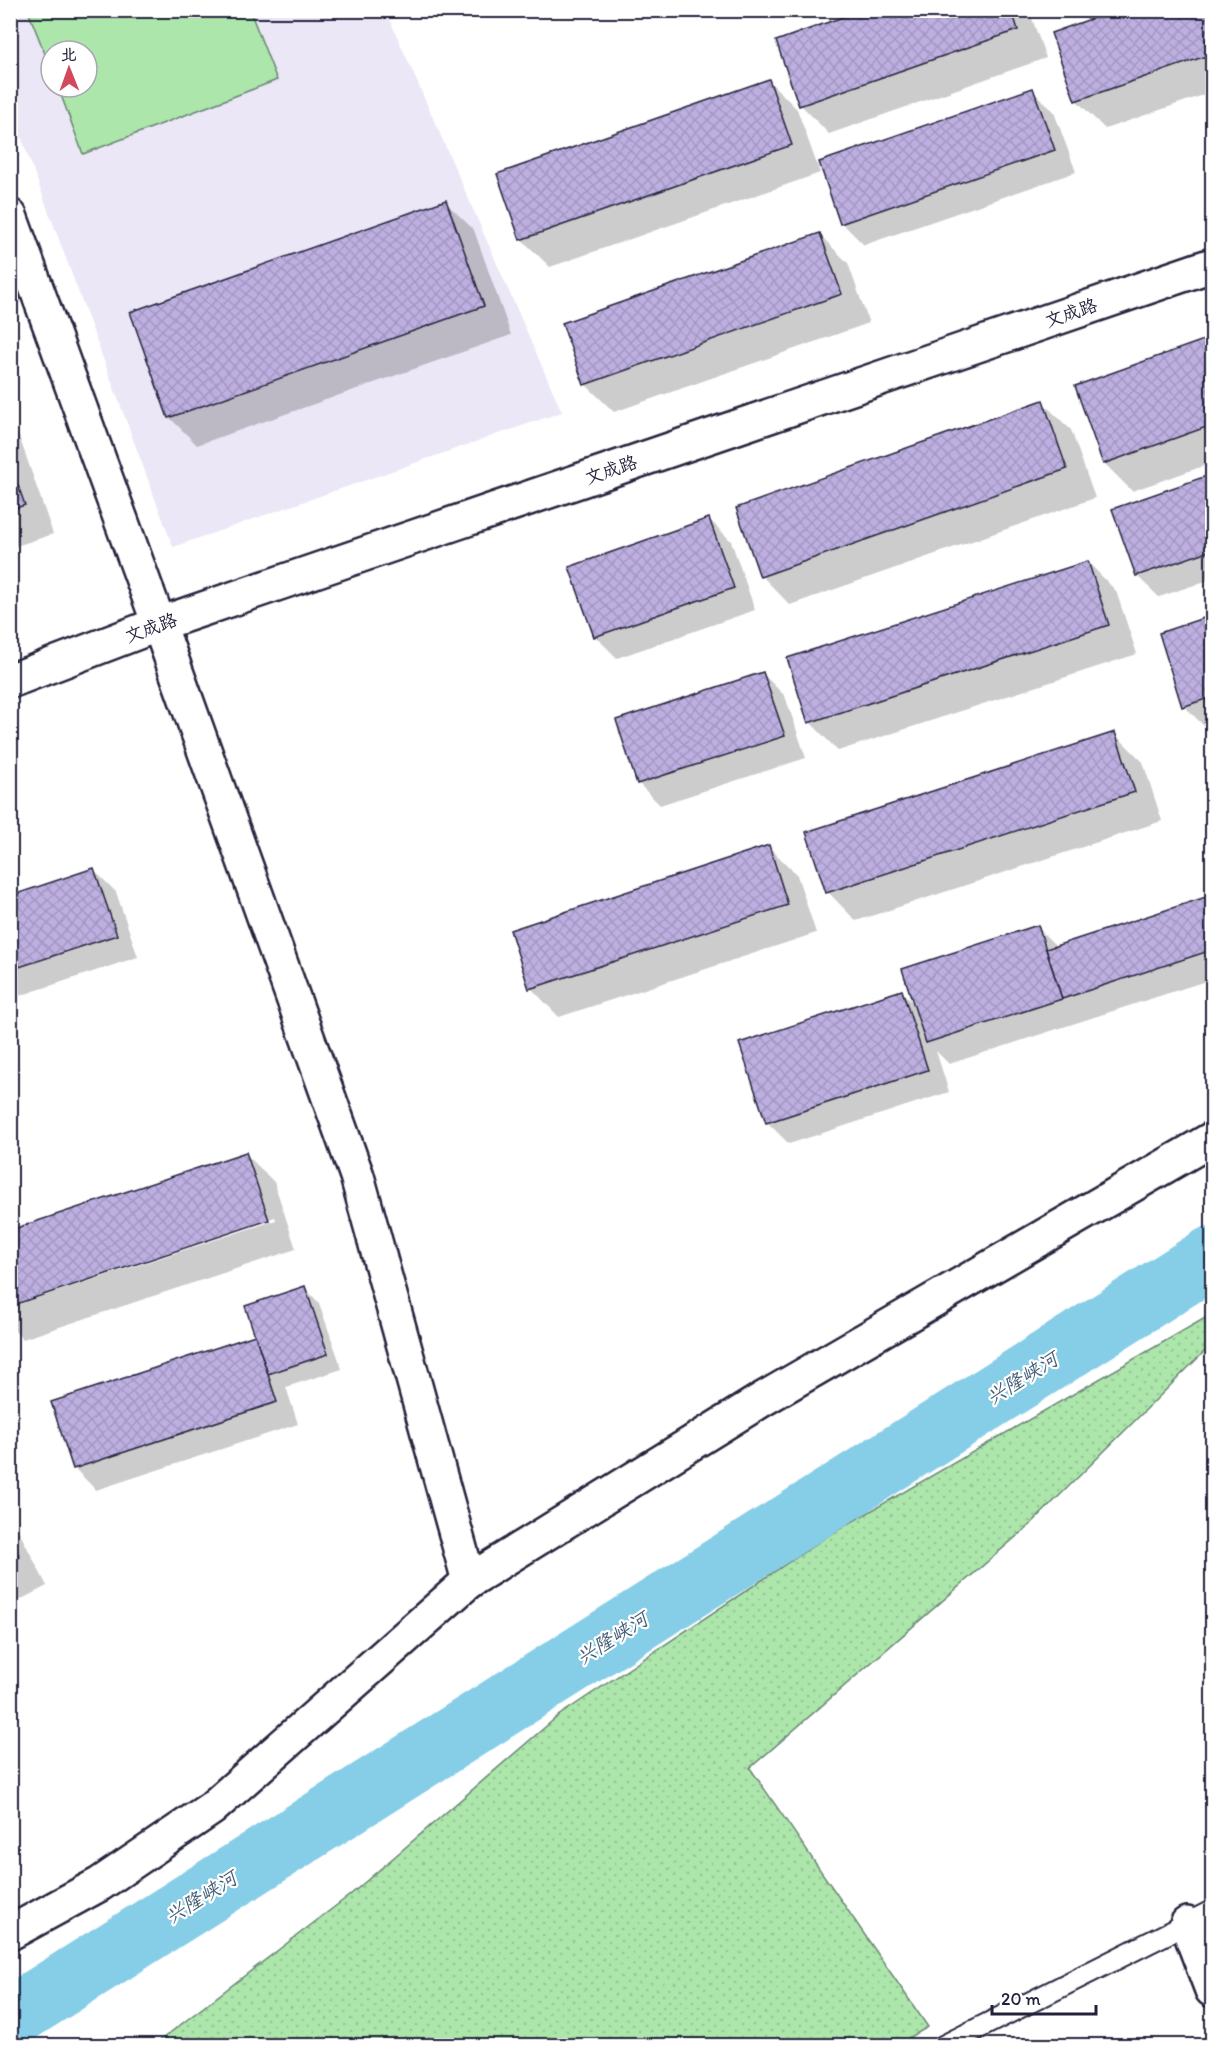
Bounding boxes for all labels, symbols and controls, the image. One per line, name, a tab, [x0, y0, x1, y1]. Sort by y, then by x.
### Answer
north arrow	[39, 39, 99, 99]
text: 北	[61, 45, 77, 64]
street label: 文成路	[1042, 294, 1100, 332]
street label: 文成路	[582, 451, 640, 489]
street label: 文成路	[122, 608, 180, 648]
water label: 兴隆峡河	[982, 1345, 1065, 1409]
water label: 兴隆峡河	[572, 1605, 655, 1669]
water label: 兴隆峡河	[161, 1864, 244, 1928]
scale bar	[992, 1978, 1096, 2016]
text: 20 m	[1001, 1988, 1041, 2010]

